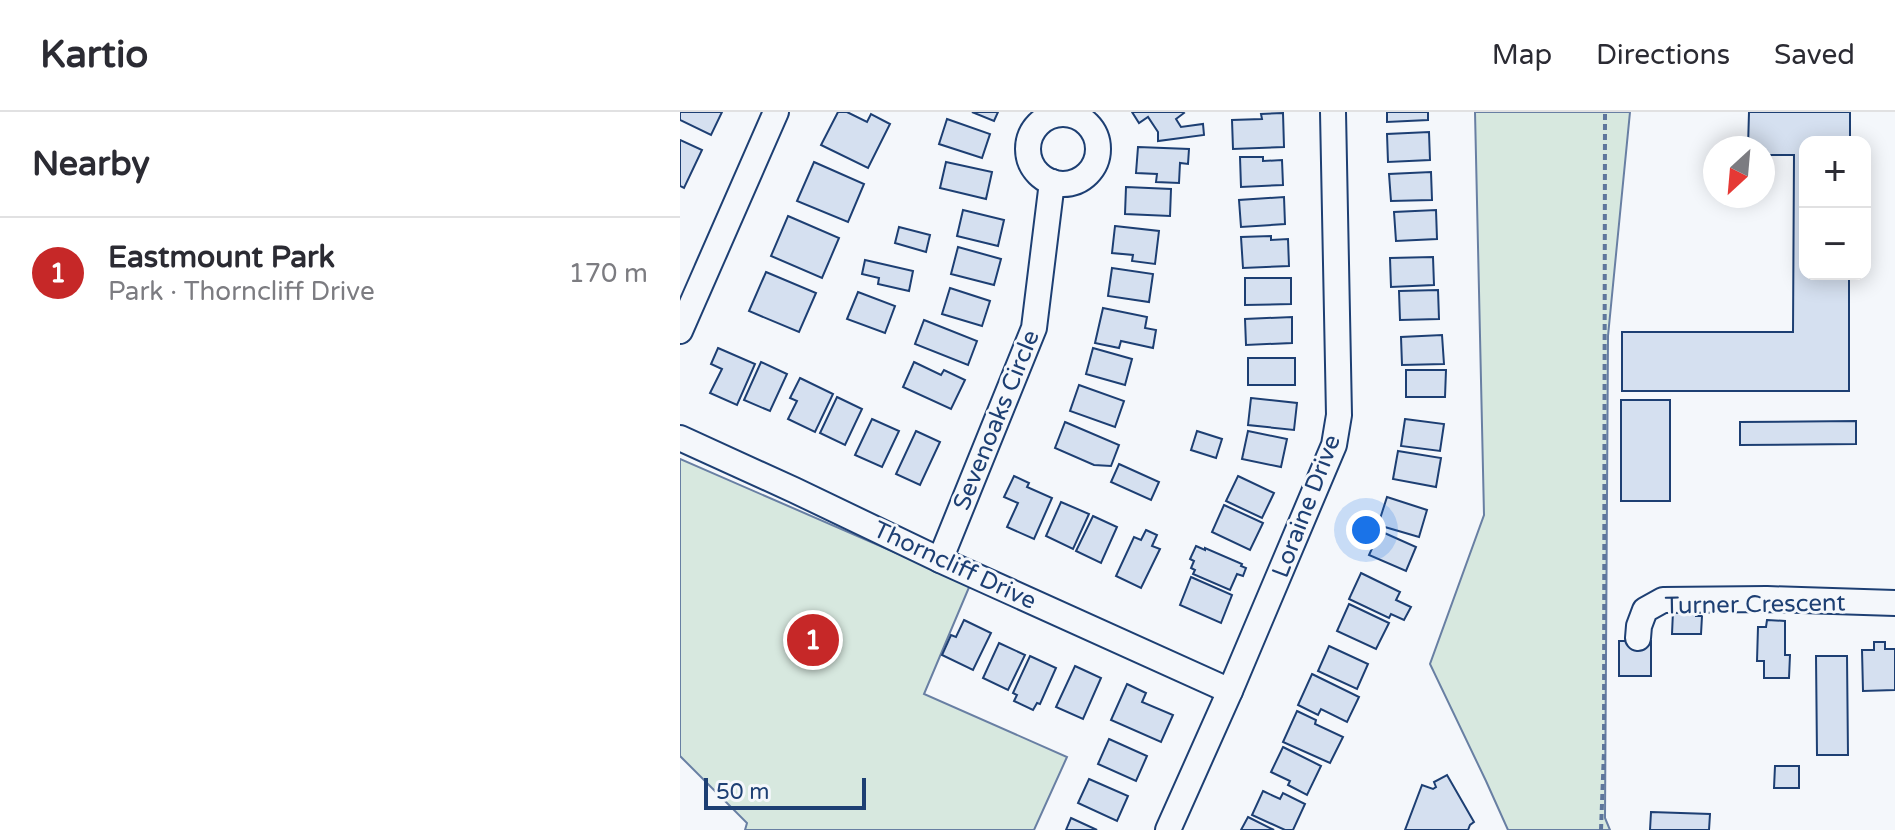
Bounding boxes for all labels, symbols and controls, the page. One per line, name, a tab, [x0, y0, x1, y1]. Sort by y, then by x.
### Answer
text: Kartio	[40, 32, 148, 78]
text: Map	[1492, 38, 1552, 72]
text: Directions	[1596, 38, 1730, 72]
text: Saved	[1774, 38, 1855, 72]
north arrow	[1703, 136, 1775, 208]
map controls	[1799, 136, 1871, 280]
button: +	[1799, 136, 1871, 208]
text: Nearby	[32, 144, 150, 185]
button: −	[1799, 208, 1871, 280]
text: Eastmount Park	[108, 239, 335, 276]
text: 1	[50, 258, 66, 289]
text: 170 m	[568, 258, 648, 289]
text: Park · Thorncliff Drive	[108, 276, 375, 307]
street label: Sevenoaks Circle	[947, 326, 1046, 514]
street label: Loraine Drive	[1266, 431, 1347, 582]
your location	[1346, 510, 1386, 550]
street label: Thorncliff Drive	[869, 515, 1041, 616]
street label: Turner Crescent	[1664, 588, 1846, 621]
pin: 1	[787, 610, 839, 670]
scale bar	[704, 774, 866, 810]
text: 50 m	[716, 779, 770, 805]

